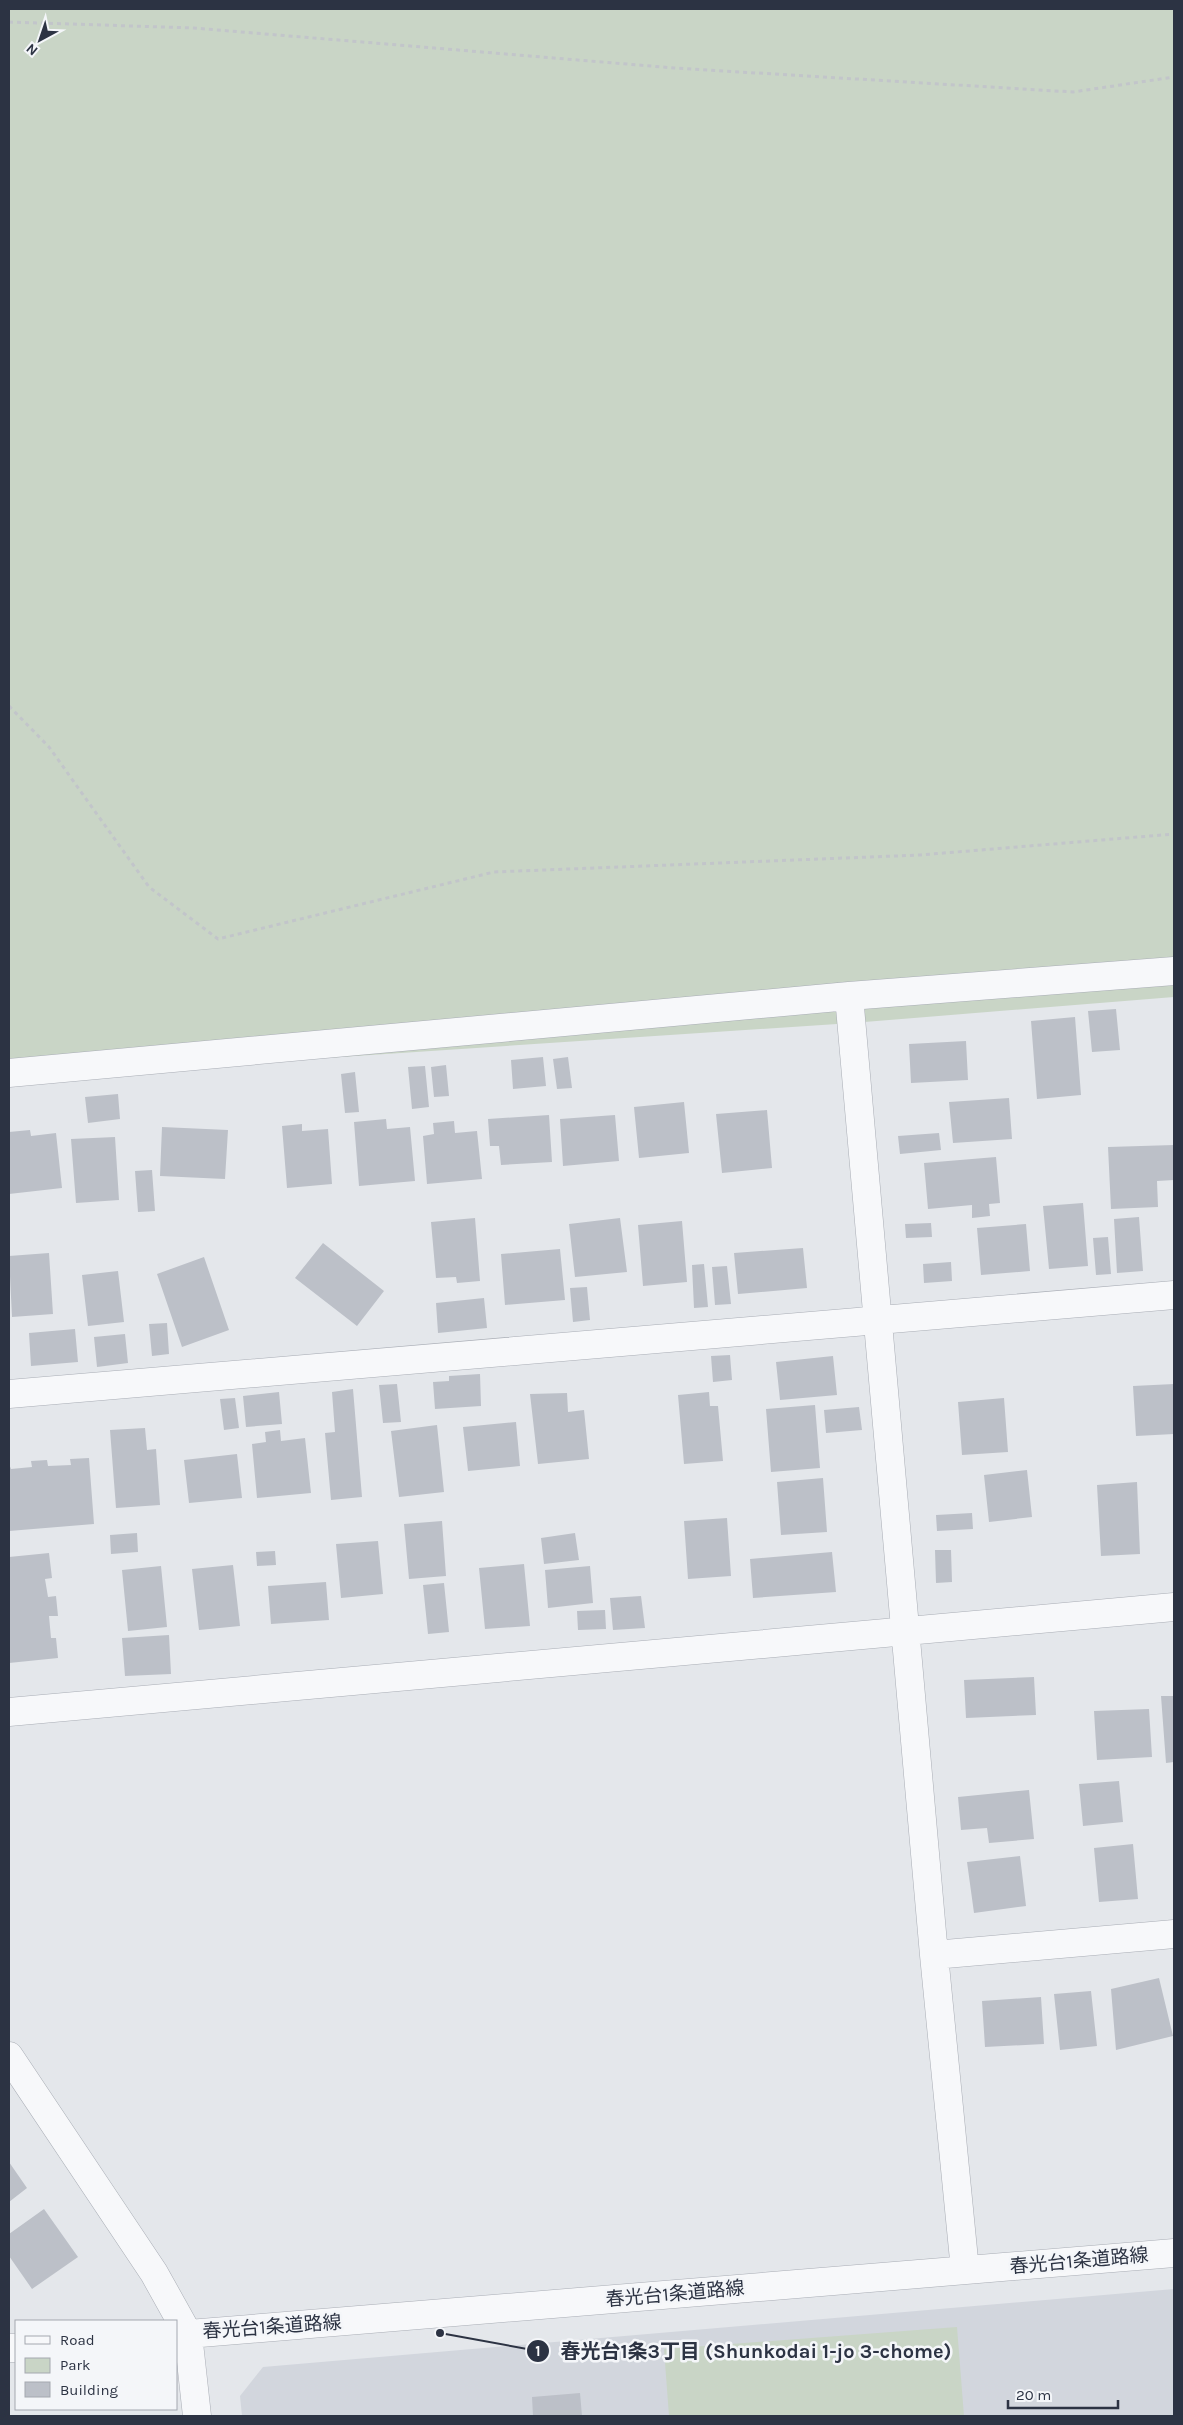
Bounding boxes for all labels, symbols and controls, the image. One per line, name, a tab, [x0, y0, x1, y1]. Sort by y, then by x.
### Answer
north arrow	[15, 15, 65, 65]
text: N	[23, 40, 41, 59]
street label: 春光台1条道路線	[1009, 2244, 1149, 2278]
street label: 春光台1条道路線	[605, 2277, 745, 2311]
street label: 春光台1条道路線	[202, 2311, 342, 2343]
legend	[15, 2320, 178, 2410]
text: Road	[60, 2331, 95, 2349]
callout: 春光台1条3丁目 (Shunkodai 1-jo 3-chome)	[525, 2333, 961, 2368]
text: 春光台1条3丁目 (Shunkodai 1-jo 3-chome)	[560, 2340, 952, 2363]
text: 1	[535, 2342, 541, 2360]
text: Park	[60, 2356, 90, 2374]
scale bar	[1008, 2378, 1118, 2410]
text: Building	[60, 2381, 118, 2399]
text: 20 m	[1016, 2386, 1051, 2404]

